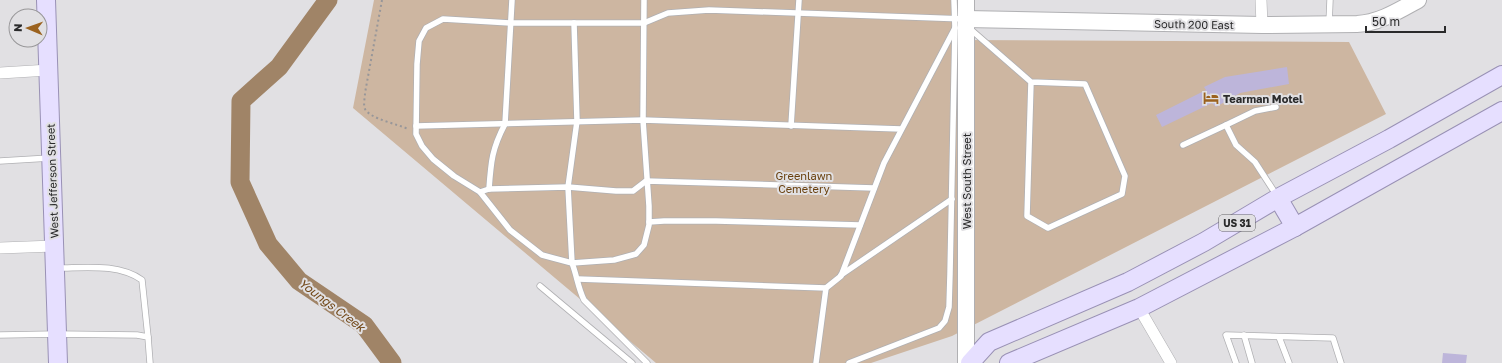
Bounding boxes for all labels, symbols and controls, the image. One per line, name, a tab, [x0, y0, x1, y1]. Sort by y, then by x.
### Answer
north arrow	[8, 8, 48, 48]
scale bar	[1366, 8, 1445, 34]
text: 50 m	[1372, 14, 1400, 29]
street label: South 200 East	[1154, 17, 1234, 31]
text: N	[11, 23, 24, 32]
hotel icon: Tearman Motel	[1202, 89, 1220, 107]
place label: Tearman Motel	[1223, 92, 1303, 105]
street label: West Jefferson Street	[43, 123, 61, 239]
street label: West South Street	[960, 133, 973, 229]
park label: Greenlawn Cemetery	[776, 169, 832, 195]
road number: US 31	[1219, 215, 1255, 231]
water label: Youngs Creek	[296, 275, 369, 335]

